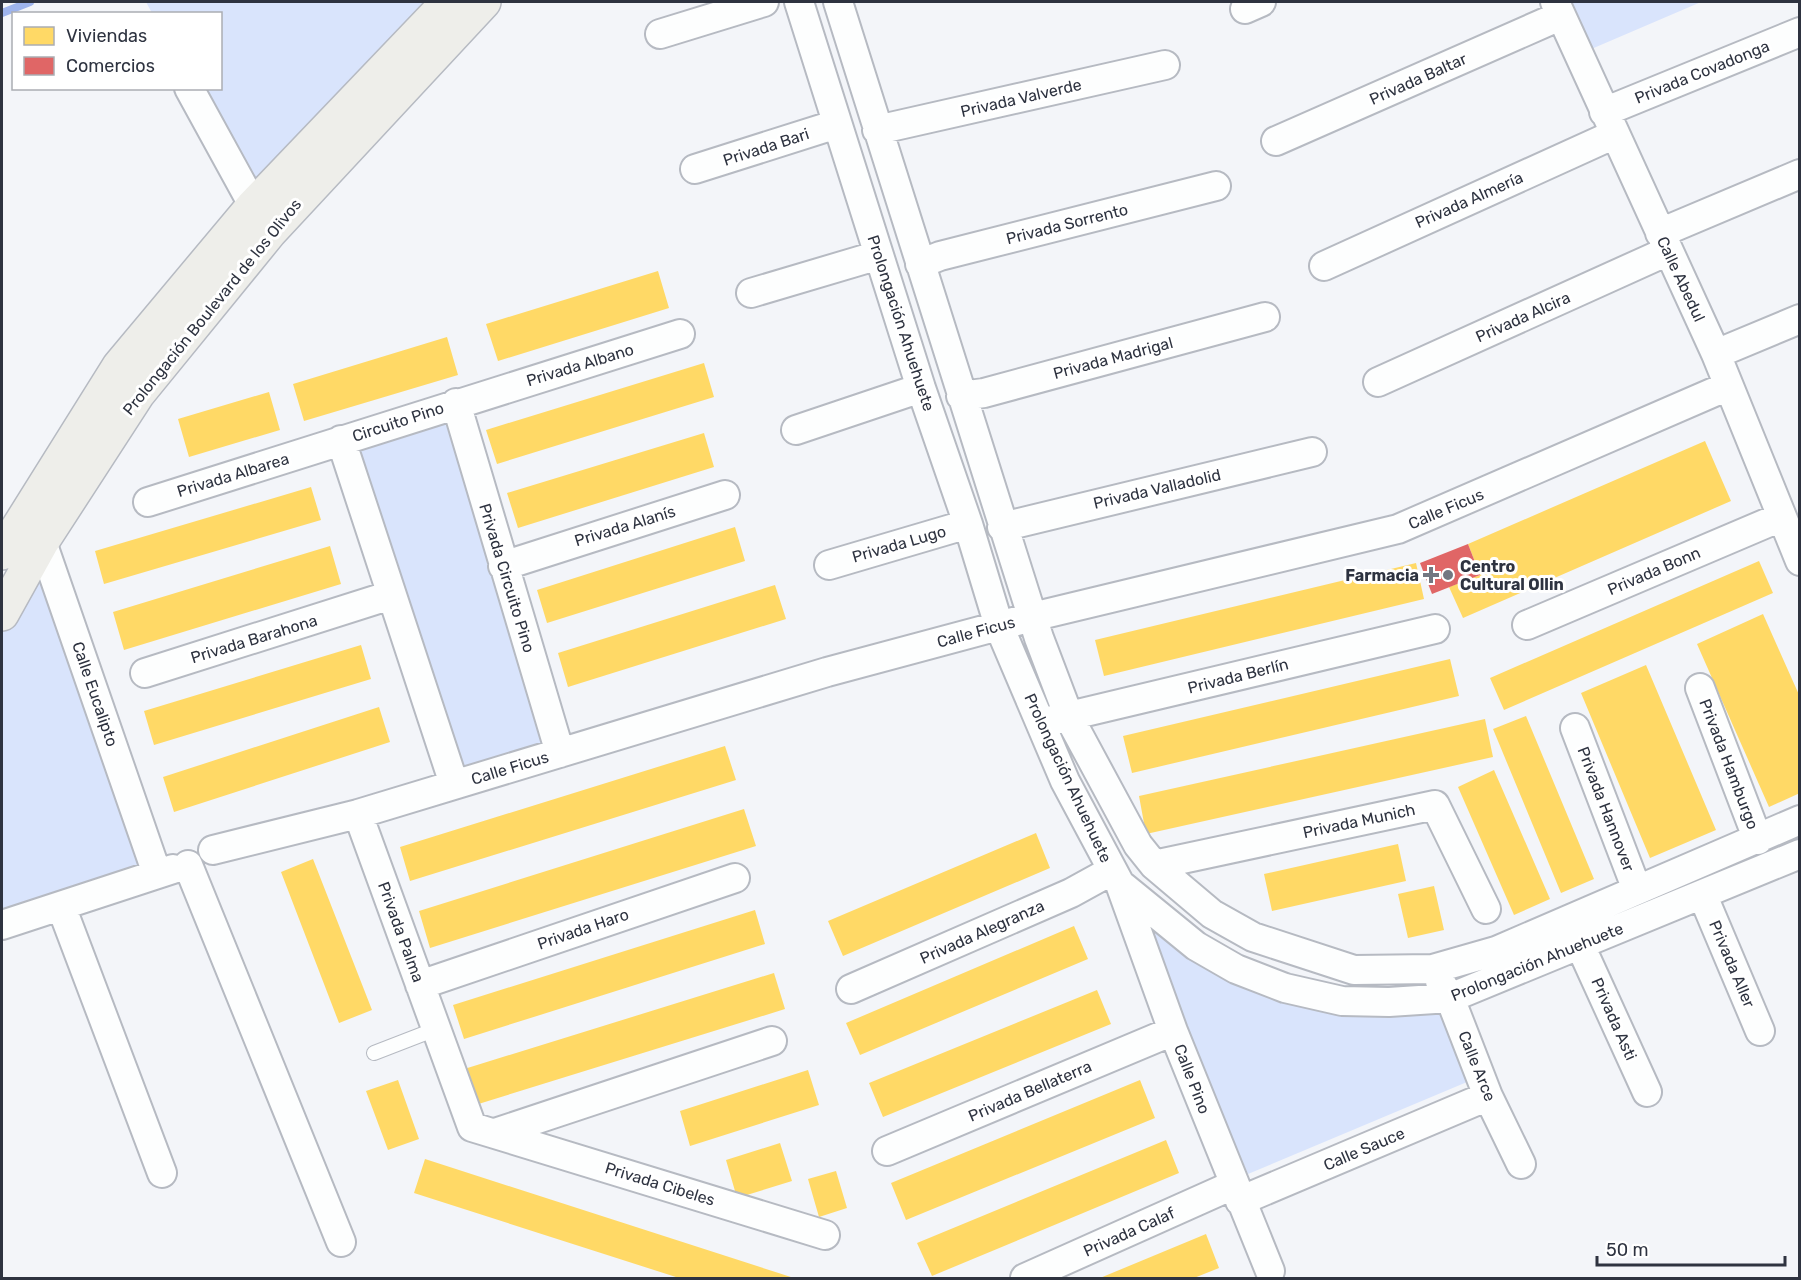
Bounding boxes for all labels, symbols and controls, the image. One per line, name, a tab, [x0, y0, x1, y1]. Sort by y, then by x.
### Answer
legend	[12, 12, 222, 90]
text: Viviendas	[66, 25, 147, 47]
street label: Privada Covadonga	[1632, 36, 1772, 108]
street label: Privada Baltar	[1366, 49, 1470, 109]
text: Comercios	[66, 55, 155, 77]
street label: Privada Valverde	[959, 75, 1083, 121]
street label: Privada Bari	[721, 124, 811, 170]
street label: Privada Almería	[1412, 168, 1526, 232]
street label: Prolongación Boulevard de los Olivos	[119, 195, 305, 419]
street label: Privada Sorrento	[1004, 200, 1130, 248]
street label: Prolongación Ahuehuete	[864, 232, 939, 414]
street label: Calle Abedul	[1653, 233, 1709, 325]
street label: Privada Alcira	[1473, 288, 1573, 346]
street label: Privada Madrigal	[1051, 333, 1175, 383]
street label: Privada Albano	[524, 340, 636, 390]
street label: Circuito Pino	[350, 398, 446, 446]
street label: Privada Albarea	[175, 449, 291, 501]
street label: Privada Valladolid	[1091, 465, 1223, 513]
street label: Calle Ficus	[1405, 485, 1487, 533]
street label: Privada Circuito Pino	[475, 501, 539, 655]
street label: Privada Alanís	[572, 502, 678, 550]
street label: Privada Lugo	[850, 521, 948, 567]
street label: Privada Bonn	[1605, 543, 1703, 599]
place label: Centro Cultural Ollin	[1460, 557, 1564, 594]
place label: Farmacia	[1345, 566, 1419, 585]
marker: Farmacia	[1424, 568, 1438, 582]
marker: Centro Cultural Ollin	[1441, 568, 1455, 582]
street label: Privada Barahona	[188, 611, 320, 667]
street label: Calle Ficus	[935, 612, 1017, 652]
street label: Calle Eucalipto	[68, 639, 122, 749]
street label: Privada Berlín	[1186, 654, 1290, 698]
street label: Prolongación Ahuehuete	[1020, 691, 1116, 866]
street label: Privada Hamburgo	[1695, 696, 1763, 832]
street label: Privada Hannover	[1573, 744, 1639, 874]
street label: Calle Ficus	[469, 747, 551, 789]
street label: Privada Munich	[1301, 800, 1417, 842]
street label: Privada Palma	[374, 879, 428, 985]
street label: Privada Alegranza	[917, 896, 1047, 968]
street label: Privada Haro	[535, 905, 631, 953]
street label: Privada Aller	[1705, 917, 1759, 1011]
street label: Prolongación Ahuehuete	[1448, 919, 1626, 1005]
street label: Privada Asti	[1587, 975, 1641, 1063]
street label: Calle Arce	[1454, 1028, 1500, 1104]
street label: Calle Pino	[1170, 1041, 1214, 1117]
street label: Privada Bellaterra	[965, 1056, 1095, 1126]
street label: Calle Sauce	[1321, 1123, 1407, 1175]
street label: Privada Cibeles	[603, 1158, 717, 1210]
street label: Privada Calaf	[1080, 1203, 1178, 1261]
scale bar	[1597, 1229, 1784, 1267]
text: 50 m	[1606, 1239, 1649, 1261]

